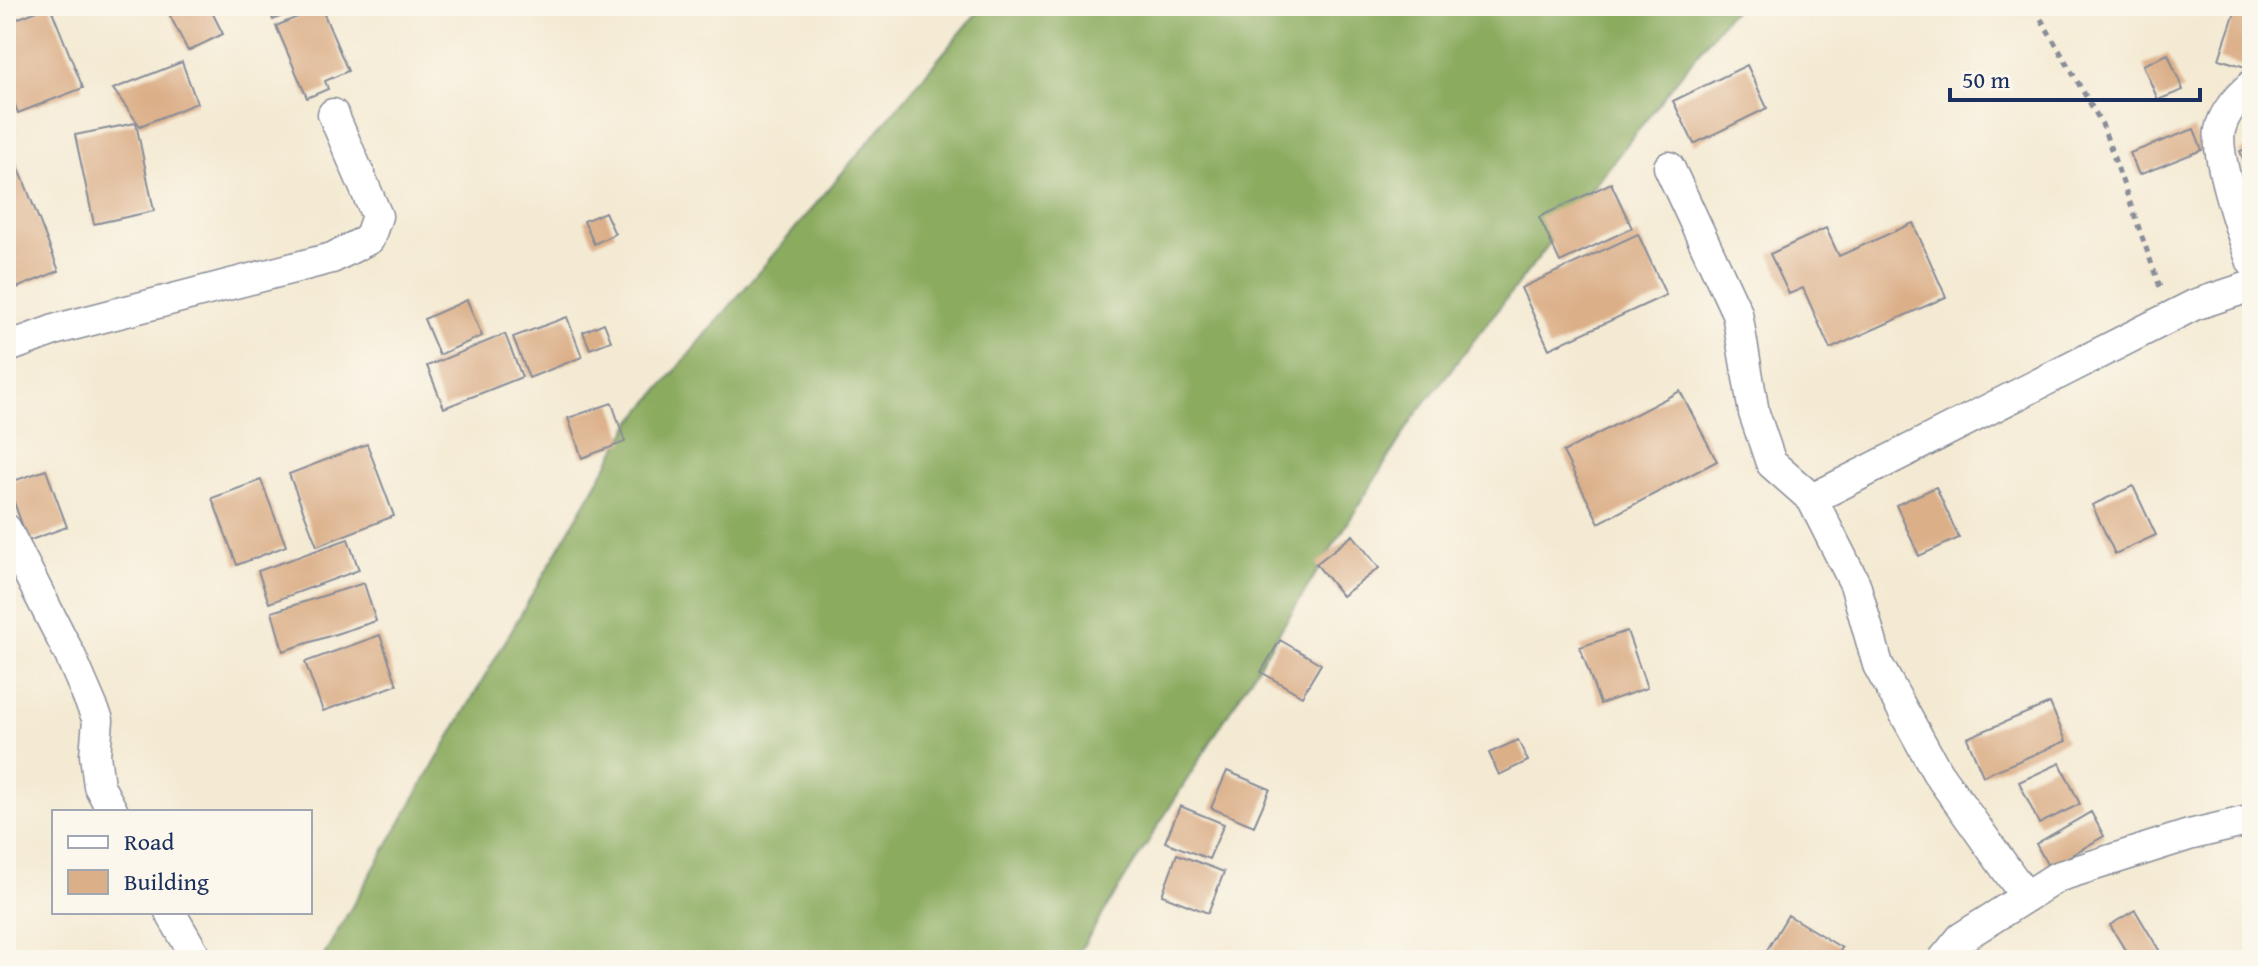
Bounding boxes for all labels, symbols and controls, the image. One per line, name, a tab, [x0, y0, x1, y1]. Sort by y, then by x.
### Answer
scale bar	[1950, 52, 2200, 102]
text: 50 m	[1962, 62, 2010, 97]
legend	[52, 810, 312, 914]
text: Road	[124, 824, 174, 859]
text: Building	[124, 864, 209, 899]

